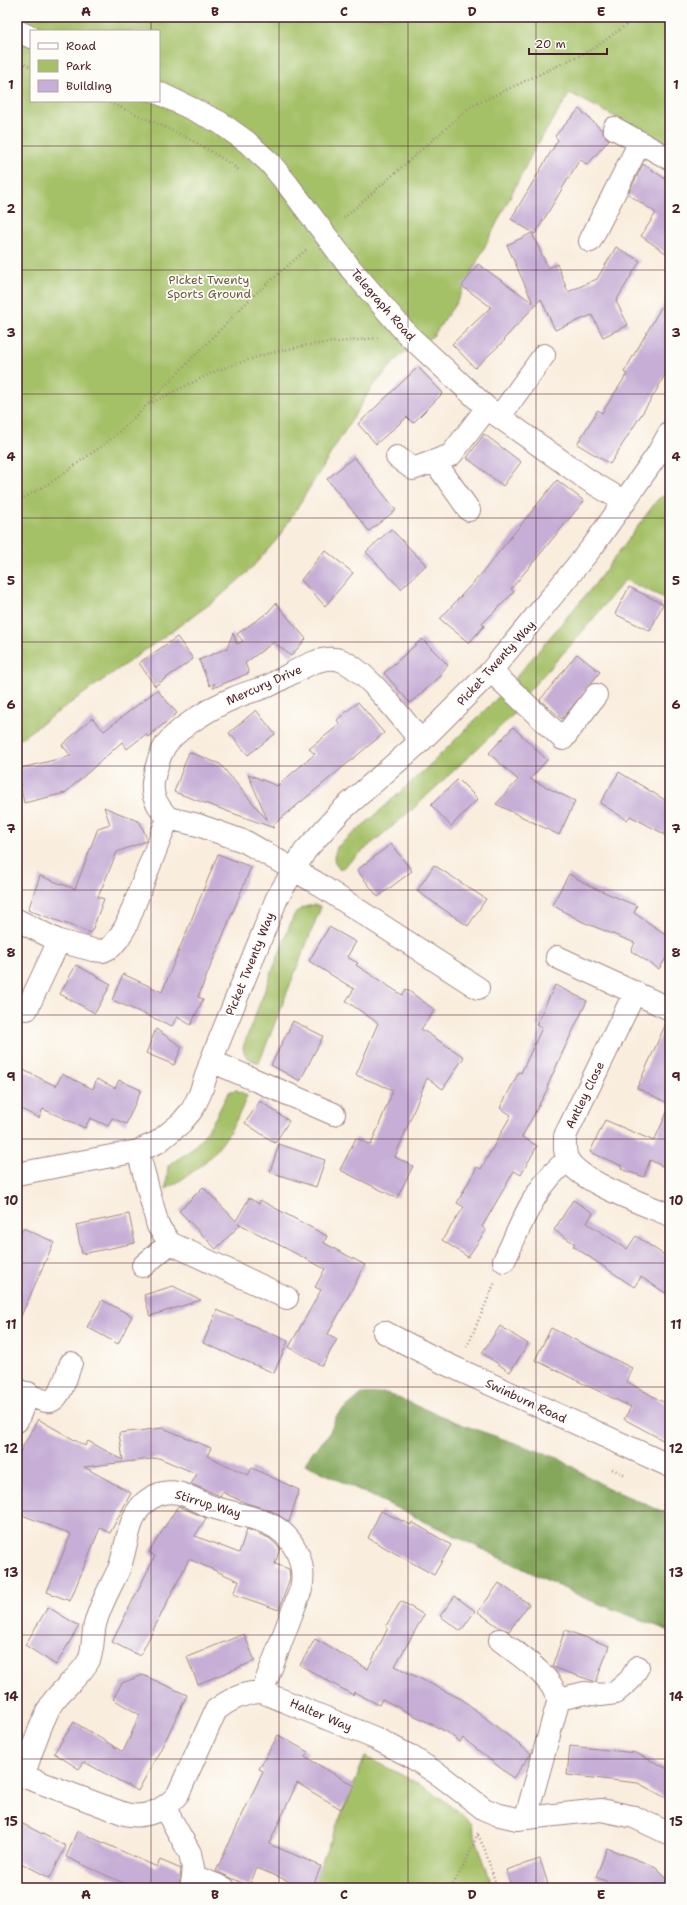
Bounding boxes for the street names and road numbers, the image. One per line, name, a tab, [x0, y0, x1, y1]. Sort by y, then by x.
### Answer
street label: Telegraph Road	[347, 266, 419, 345]
street label: Picket Twenty Way	[453, 617, 539, 709]
street label: Mercury Drive	[224, 661, 305, 709]
street label: Picket Twenty Way	[222, 910, 278, 1018]
street label: Antley Close	[562, 1059, 608, 1131]
street label: Swinburn Road	[483, 1375, 570, 1427]
street label: Stirrup Way	[173, 1486, 243, 1522]
street label: Halter Way	[288, 1695, 355, 1735]

